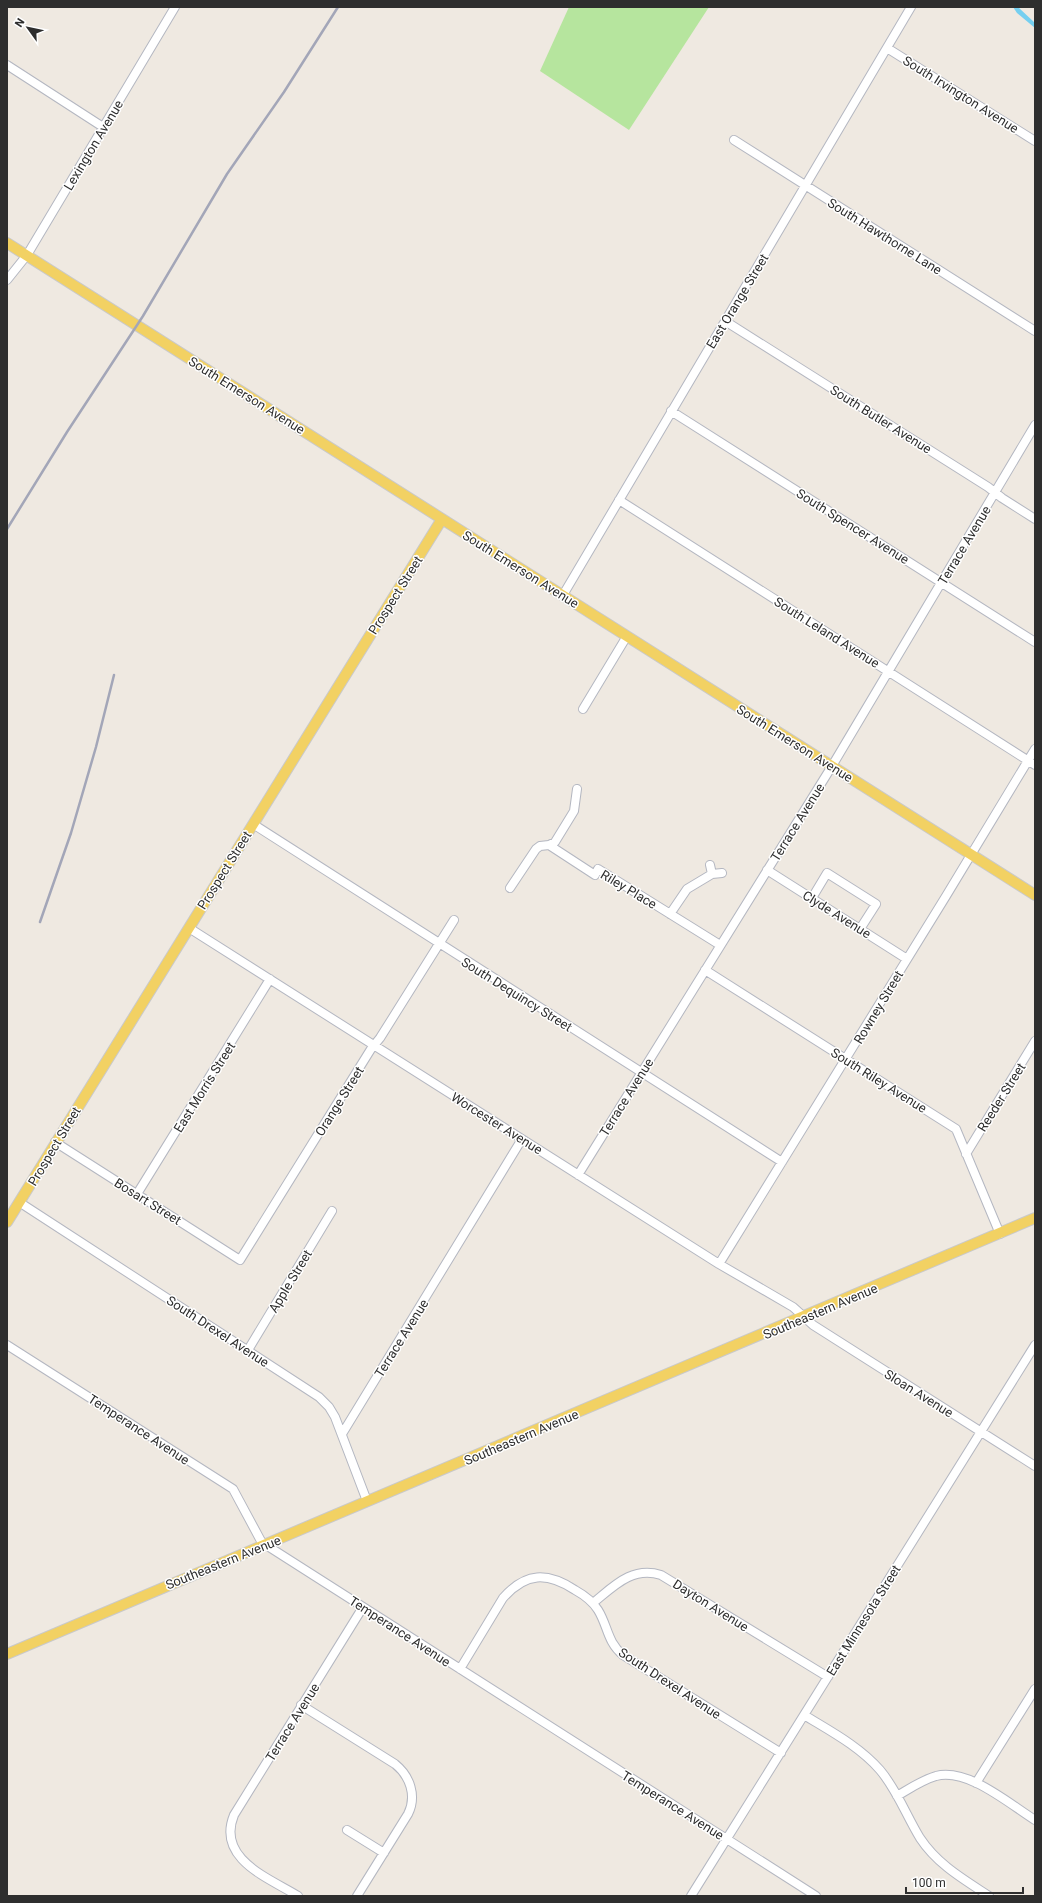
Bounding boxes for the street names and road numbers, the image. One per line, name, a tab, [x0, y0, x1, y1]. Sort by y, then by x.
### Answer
street label: South Irvington Avenue	[900, 53, 1021, 136]
street label: Lexington Avenue	[61, 97, 126, 193]
street label: South Hawthorne Lane	[825, 195, 945, 278]
street label: East Orange Street	[703, 251, 772, 351]
street label: South Emerson Avenue	[186, 354, 308, 437]
street label: South Butler Avenue	[827, 382, 934, 457]
street label: South Spencer Avenue	[794, 486, 912, 567]
street label: Terrace Avenue	[935, 503, 994, 587]
street label: South Emerson Avenue	[460, 528, 582, 611]
street label: Prospect Street	[365, 553, 425, 637]
street label: South Leland Avenue	[771, 594, 882, 671]
street label: South Emerson Avenue	[734, 702, 856, 785]
street label: Terrace Avenue	[767, 780, 827, 864]
street label: Prospect Street	[194, 828, 254, 912]
street label: Riley Place	[598, 867, 660, 912]
street label: Clyde Avenue	[800, 887, 874, 941]
street label: South Dequincy Street	[459, 954, 575, 1035]
street label: Rowney Street	[851, 968, 906, 1047]
street label: East Morris Street	[171, 1039, 238, 1135]
street label: South Riley Avenue	[828, 1045, 929, 1116]
street label: Terrace Avenue	[596, 1055, 656, 1139]
street label: Reeder Street	[974, 1060, 1028, 1134]
street label: Orange Street	[312, 1064, 367, 1139]
street label: Worcester Avenue	[448, 1089, 545, 1158]
street label: Prospect Street	[25, 1104, 84, 1188]
street label: Bosart Street	[112, 1175, 184, 1228]
street label: Apple Street	[266, 1247, 315, 1315]
street label: Southeastern Avenue	[761, 1281, 880, 1342]
street label: South Drexel Avenue	[164, 1293, 272, 1370]
street label: Terrace Avenue	[371, 1296, 431, 1380]
street label: Sloan Avenue	[882, 1366, 956, 1421]
street label: Temperance Avenue	[85, 1391, 192, 1468]
street label: Southeastern Avenue	[462, 1407, 581, 1468]
street label: Southeastern Avenue	[163, 1532, 283, 1592]
street label: East Minnesota Street	[823, 1562, 904, 1678]
street label: Dayton Avenue	[670, 1576, 751, 1635]
street label: Temperance Avenue	[346, 1593, 453, 1670]
street label: South Drexel Avenue	[616, 1645, 724, 1722]
street label: Terrace Avenue	[262, 1680, 322, 1764]
street label: Temperance Avenue	[619, 1768, 727, 1843]

